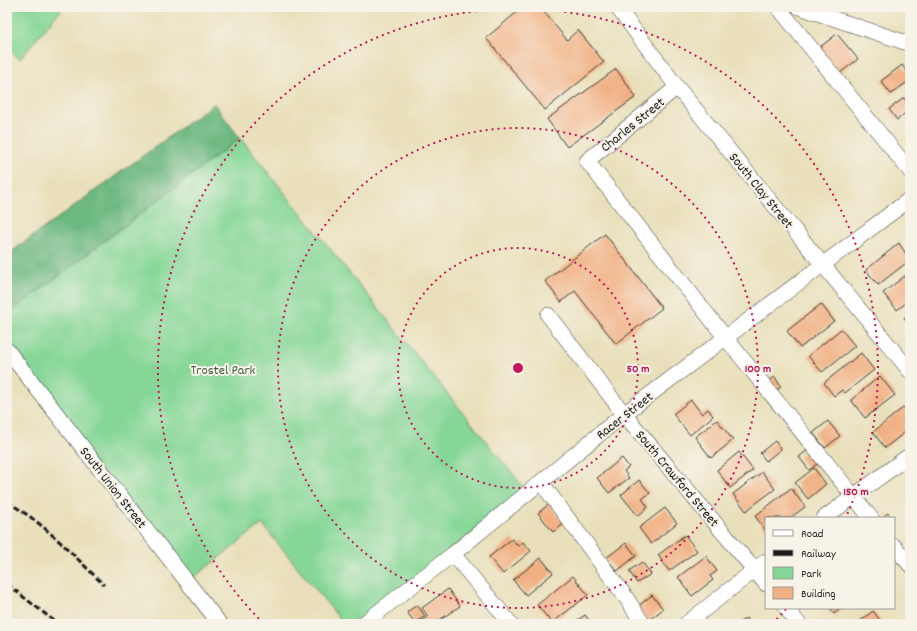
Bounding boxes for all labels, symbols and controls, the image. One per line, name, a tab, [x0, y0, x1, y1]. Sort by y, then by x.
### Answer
street label: Charles Street	[597, 93, 670, 158]
street label: South Clay Street	[723, 149, 797, 234]
park label: Trostel Park	[191, 361, 256, 381]
centre of rings	[511, 361, 525, 375]
text: 50 m	[626, 361, 650, 378]
text: 100 m	[745, 361, 771, 378]
street label: Racer Street	[592, 388, 658, 445]
street label: South Crawford Street	[630, 426, 723, 532]
street label: South Union Street	[74, 443, 151, 533]
text: 150 m	[843, 484, 869, 501]
legend	[765, 517, 895, 609]
text: Road	[801, 526, 823, 543]
text: Railway	[801, 546, 837, 563]
text: Park	[801, 566, 822, 583]
text: Building	[801, 586, 836, 603]

